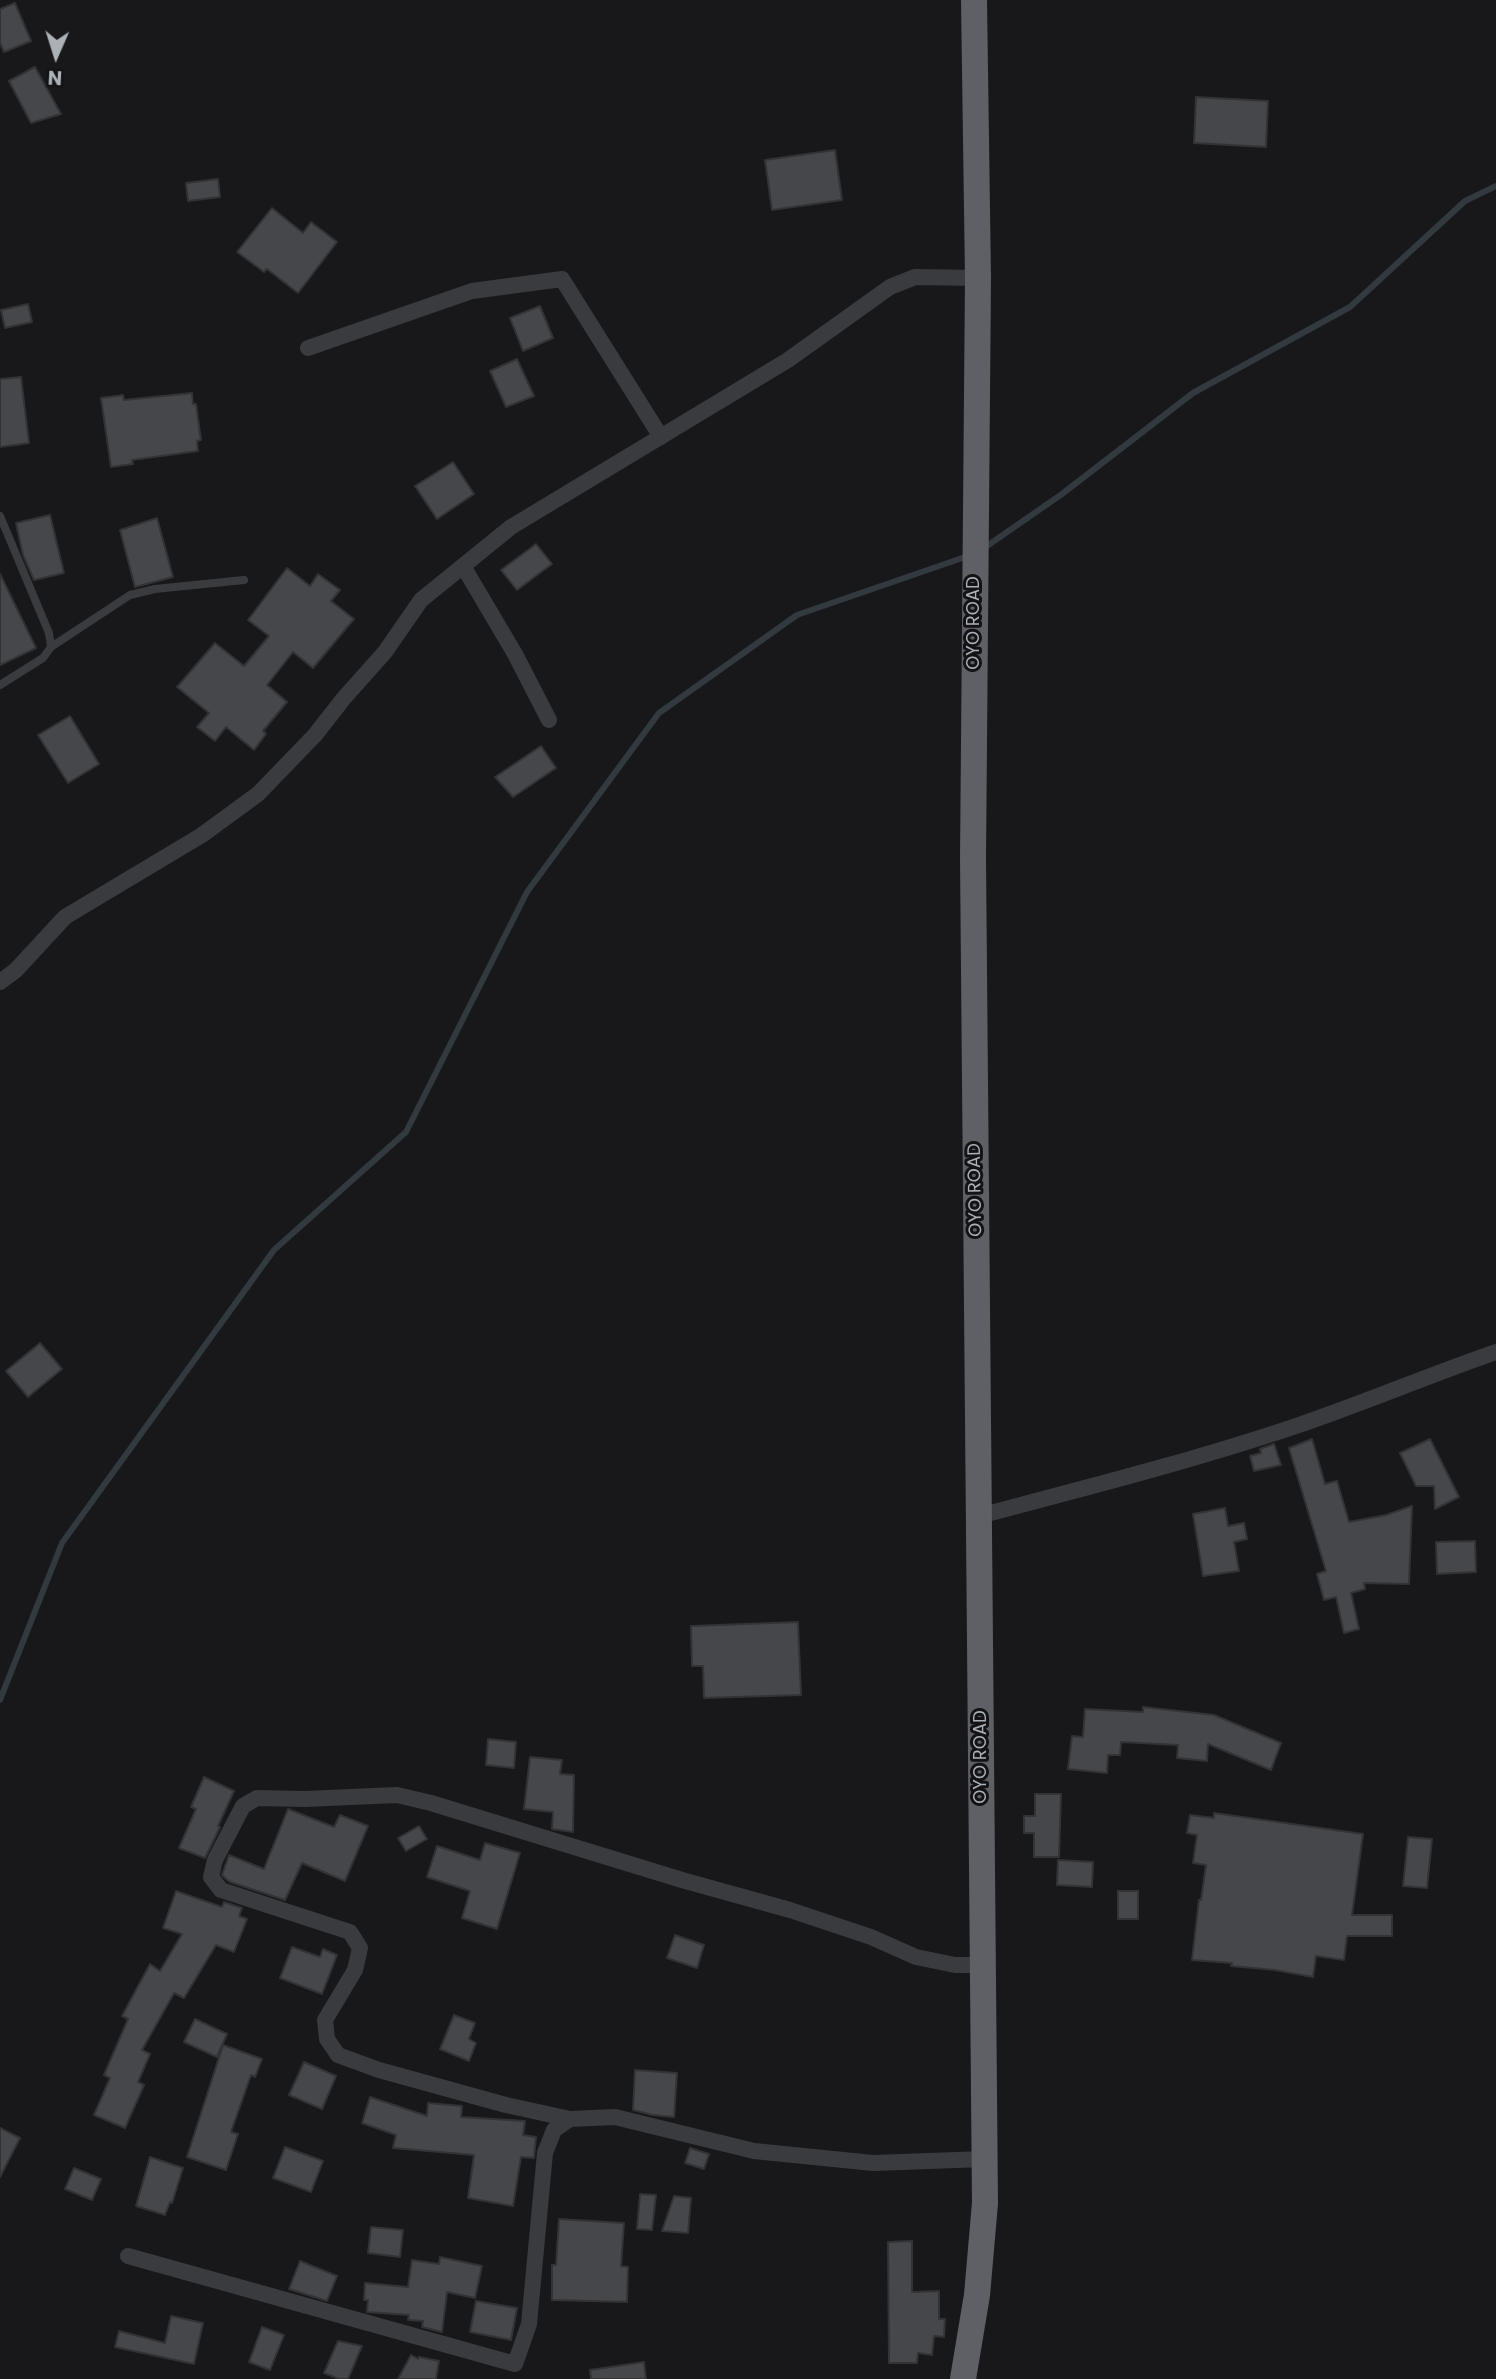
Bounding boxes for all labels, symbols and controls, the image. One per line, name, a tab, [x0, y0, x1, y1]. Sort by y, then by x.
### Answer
north arrow	[21, 21, 91, 91]
text: N	[47, 64, 63, 91]
street label: OYO ROAD	[963, 576, 985, 670]
street label: OYO ROAD	[964, 1143, 988, 1237]
street label: OYO ROAD	[970, 1710, 992, 1804]

